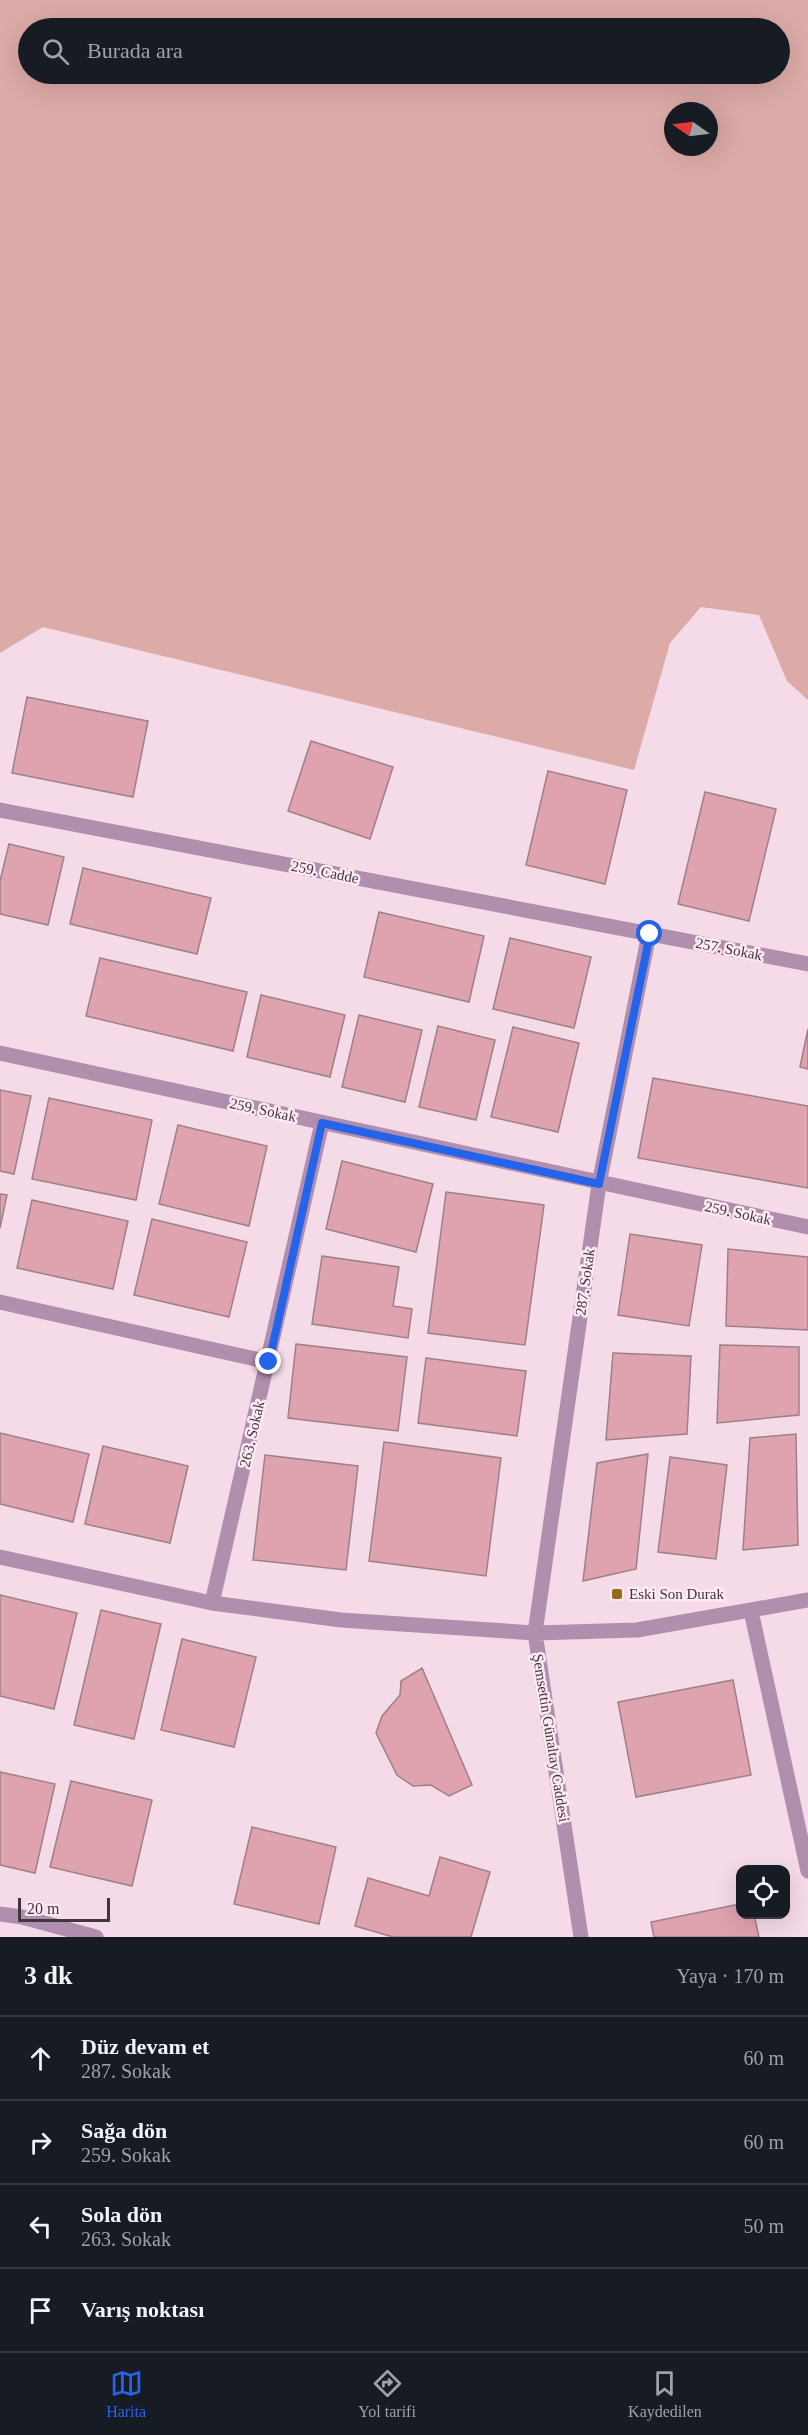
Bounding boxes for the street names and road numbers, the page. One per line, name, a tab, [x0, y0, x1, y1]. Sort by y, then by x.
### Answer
street label: 259. Cadde	[290, 858, 360, 886]
street label: 257. Sokak	[694, 935, 764, 963]
street label: 259. Sokak	[228, 1095, 298, 1125]
street label: 259. Sokak	[703, 1198, 773, 1228]
street label: 287. Sokak	[572, 1247, 598, 1317]
street label: 263. Sokak	[237, 1399, 267, 1469]
street label: Şemsettin Günaltay Caddesi	[530, 1653, 572, 1823]

